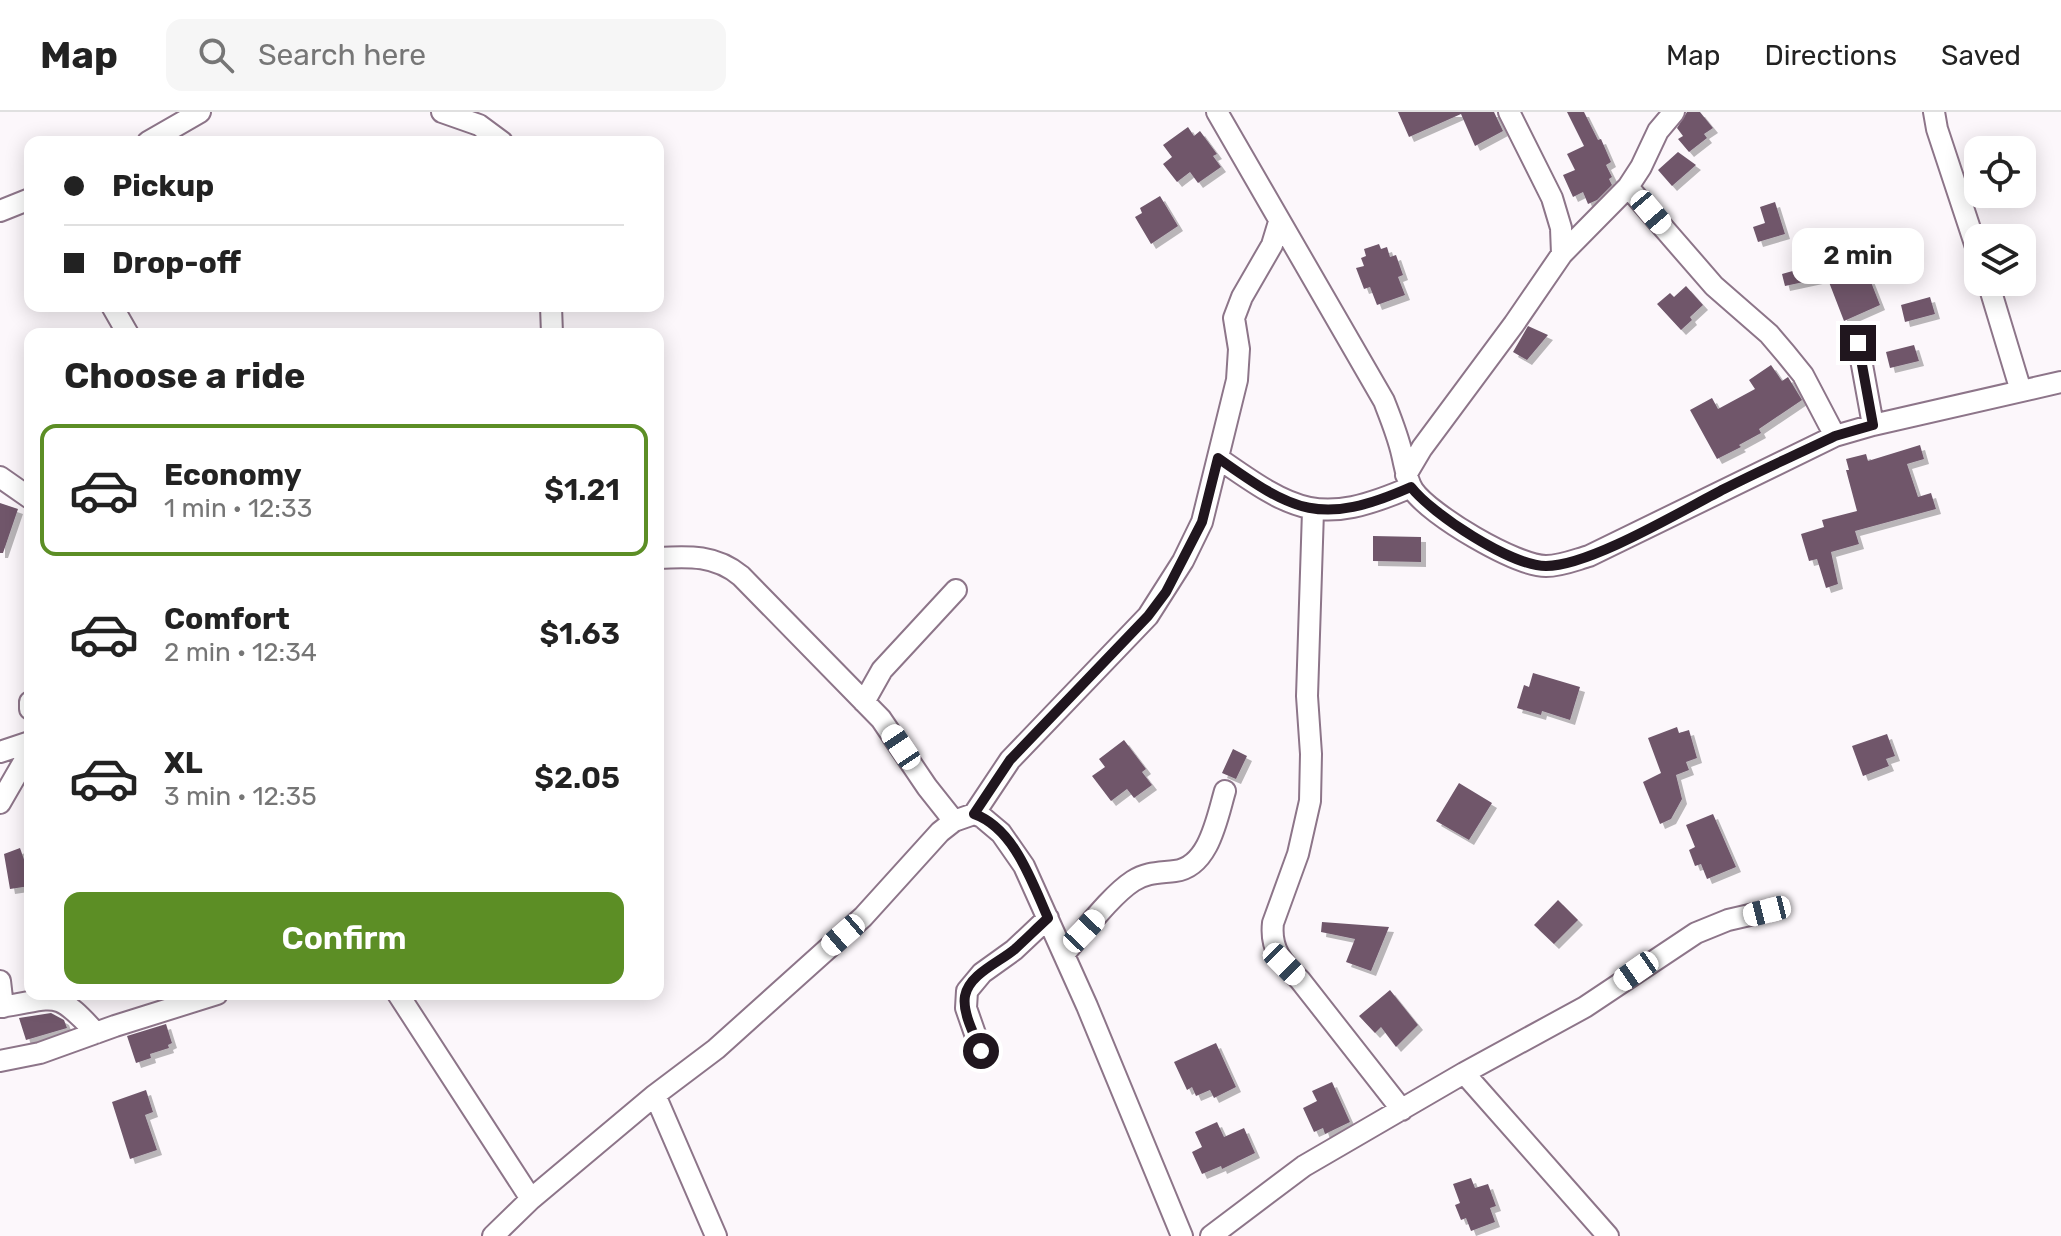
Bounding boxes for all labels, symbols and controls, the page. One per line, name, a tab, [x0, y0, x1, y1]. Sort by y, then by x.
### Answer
search box	[166, 19, 726, 91]
text: Map	[40, 32, 118, 78]
icon: search	[194, 33, 238, 77]
text: Search here	[258, 37, 426, 73]
text: Map	[1666, 39, 1720, 72]
text: Directions	[1764, 39, 1897, 72]
text: Saved	[1941, 39, 2021, 72]
map controls	[1964, 136, 2036, 296]
button: locate	[1964, 136, 2036, 208]
text: Pickup	[112, 168, 214, 204]
car	[1626, 186, 1676, 238]
button: layers	[1964, 224, 2036, 296]
callout: 2 min	[1792, 227, 1924, 283]
text: 2 min	[1823, 240, 1893, 271]
text: Drop-off	[112, 245, 241, 281]
route end	[1840, 325, 1876, 361]
text: Choose a ride	[64, 354, 305, 397]
icon: car	[68, 454, 140, 526]
text: Economy	[164, 457, 302, 493]
text: $1.21	[544, 472, 620, 508]
text: 1 min · 12:33	[164, 493, 312, 524]
icon: car	[68, 598, 140, 670]
text: Comfort	[164, 601, 290, 637]
text: $1.63	[539, 616, 620, 652]
text: 2 min · 12:34	[164, 637, 317, 668]
car	[878, 720, 924, 774]
icon: car	[68, 742, 140, 814]
text: XL	[164, 745, 203, 781]
text: $2.05	[534, 760, 620, 796]
text: 3 min · 12:35	[164, 781, 317, 812]
button: Confirm	[64, 892, 624, 984]
car	[1741, 894, 1793, 928]
car	[1059, 905, 1109, 957]
car	[817, 910, 869, 960]
car	[1259, 939, 1309, 989]
car	[1609, 947, 1663, 995]
route start	[963, 1033, 999, 1069]

